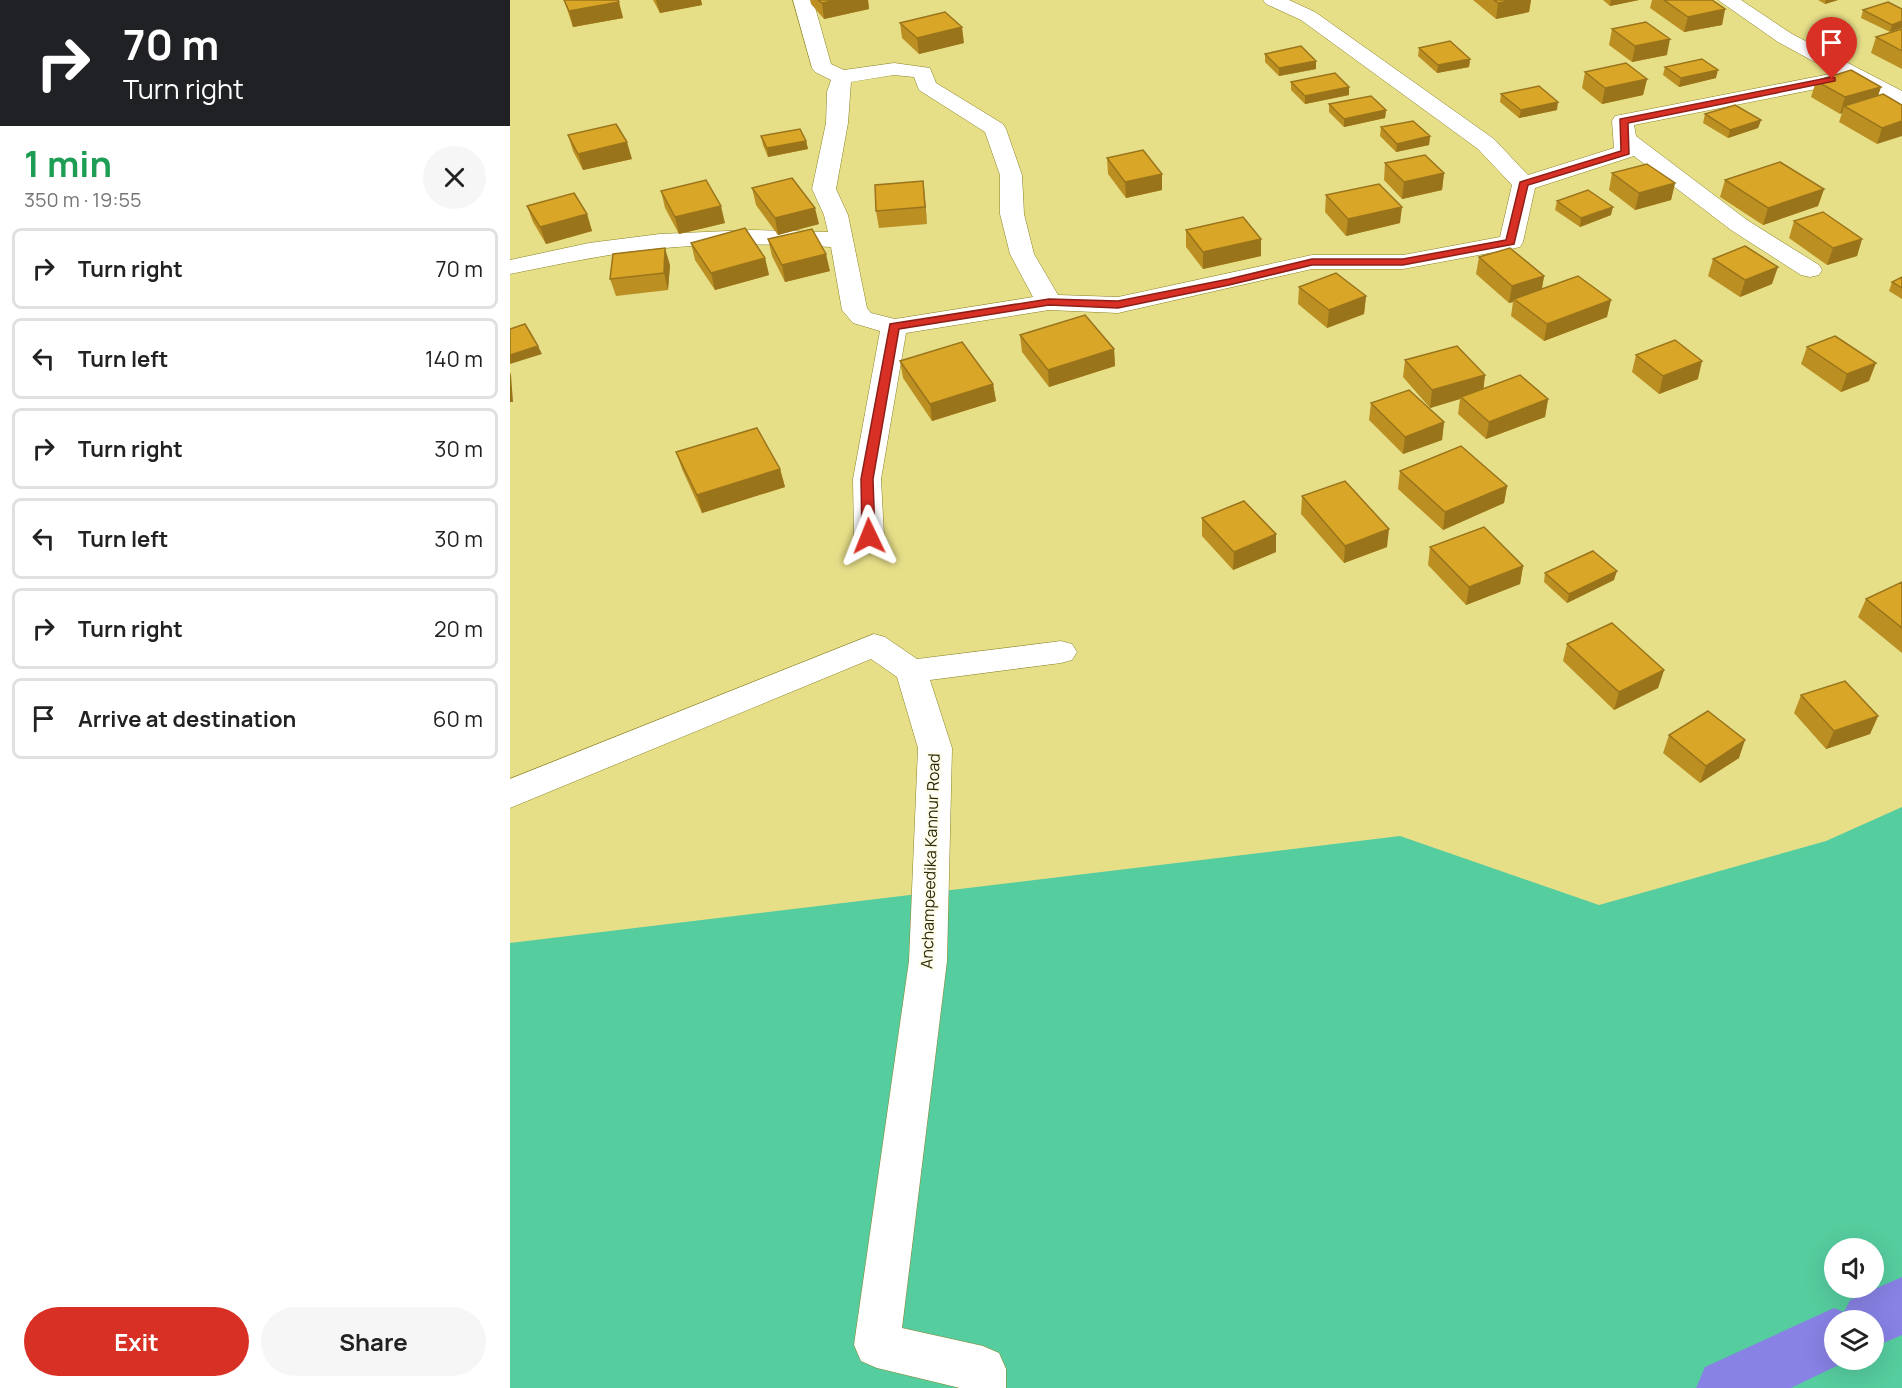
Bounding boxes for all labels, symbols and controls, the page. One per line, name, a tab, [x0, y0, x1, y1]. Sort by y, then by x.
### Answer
text: 70 m	[123, 15, 219, 73]
pin	[1806, 17, 1857, 79]
icon: right	[24, 24, 102, 102]
icon: arrive	[1815, 26, 1848, 59]
text: Turn right	[123, 70, 244, 107]
text: 1 min	[24, 139, 112, 188]
button: close	[423, 146, 486, 209]
text: 350 m · 19:55	[24, 186, 142, 213]
icon: right	[27, 252, 60, 285]
text: Turn right	[78, 254, 183, 284]
text: 70 m	[435, 254, 483, 284]
icon: left	[27, 342, 60, 375]
text: Turn left	[78, 344, 168, 374]
text: 140 m	[425, 344, 483, 374]
icon: right	[27, 432, 60, 465]
text: Turn right	[78, 434, 183, 464]
text: 30 m	[434, 434, 483, 464]
position arrow	[837, 504, 901, 568]
icon: left	[27, 522, 60, 555]
text: Turn left	[78, 524, 168, 554]
text: 30 m	[434, 524, 483, 554]
icon: right	[27, 612, 60, 645]
text: Turn right	[78, 614, 183, 644]
text: 20 m	[434, 614, 483, 644]
icon: arrive	[27, 702, 60, 735]
text: Arrive at destination	[78, 704, 296, 734]
text: 60 m	[433, 704, 483, 734]
street label: Anchampeedika Kannur Road	[915, 753, 945, 969]
map controls	[1824, 1238, 1884, 1370]
button: sound	[1824, 1238, 1884, 1298]
button: Exit	[24, 1307, 249, 1376]
button: Share	[261, 1307, 486, 1376]
button: layers	[1824, 1310, 1884, 1370]

